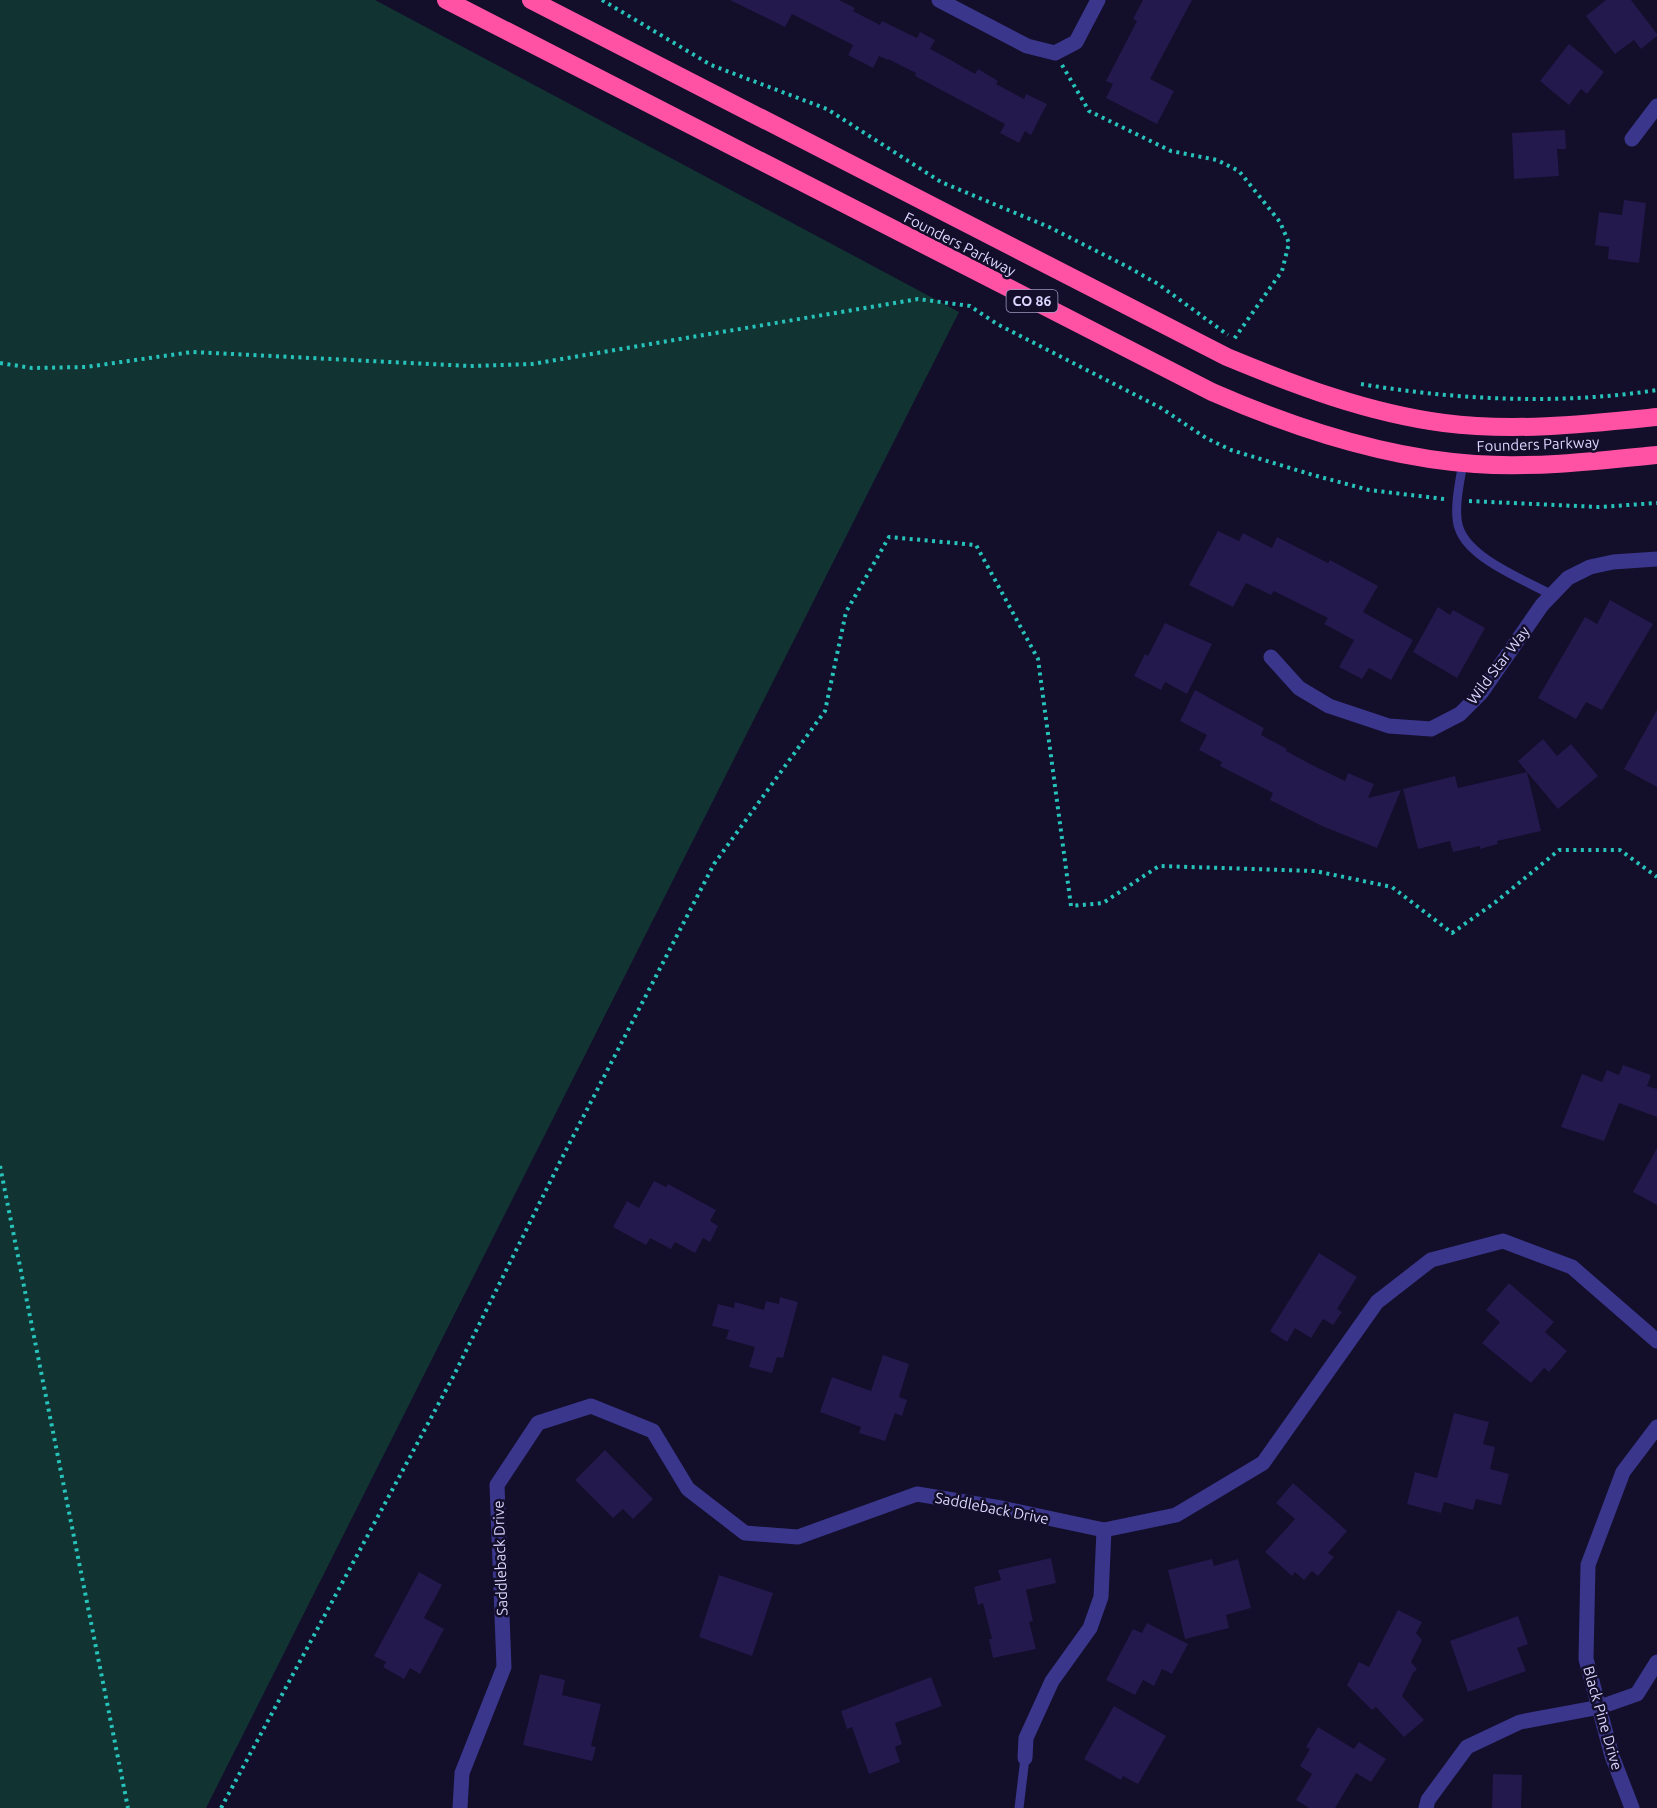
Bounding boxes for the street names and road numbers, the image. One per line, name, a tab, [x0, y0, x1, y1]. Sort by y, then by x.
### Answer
street label: Founders Parkway	[901, 209, 1019, 279]
road number: CO 86	[1006, 290, 1058, 312]
street label: Founders Parkway	[1476, 433, 1600, 455]
street label: Wild Star Way	[1463, 623, 1533, 707]
street label: Saddleback Drive	[934, 1489, 1050, 1527]
street label: Saddleback Drive	[489, 1500, 511, 1616]
street label: Black Pine Drive	[1580, 1664, 1626, 1772]

